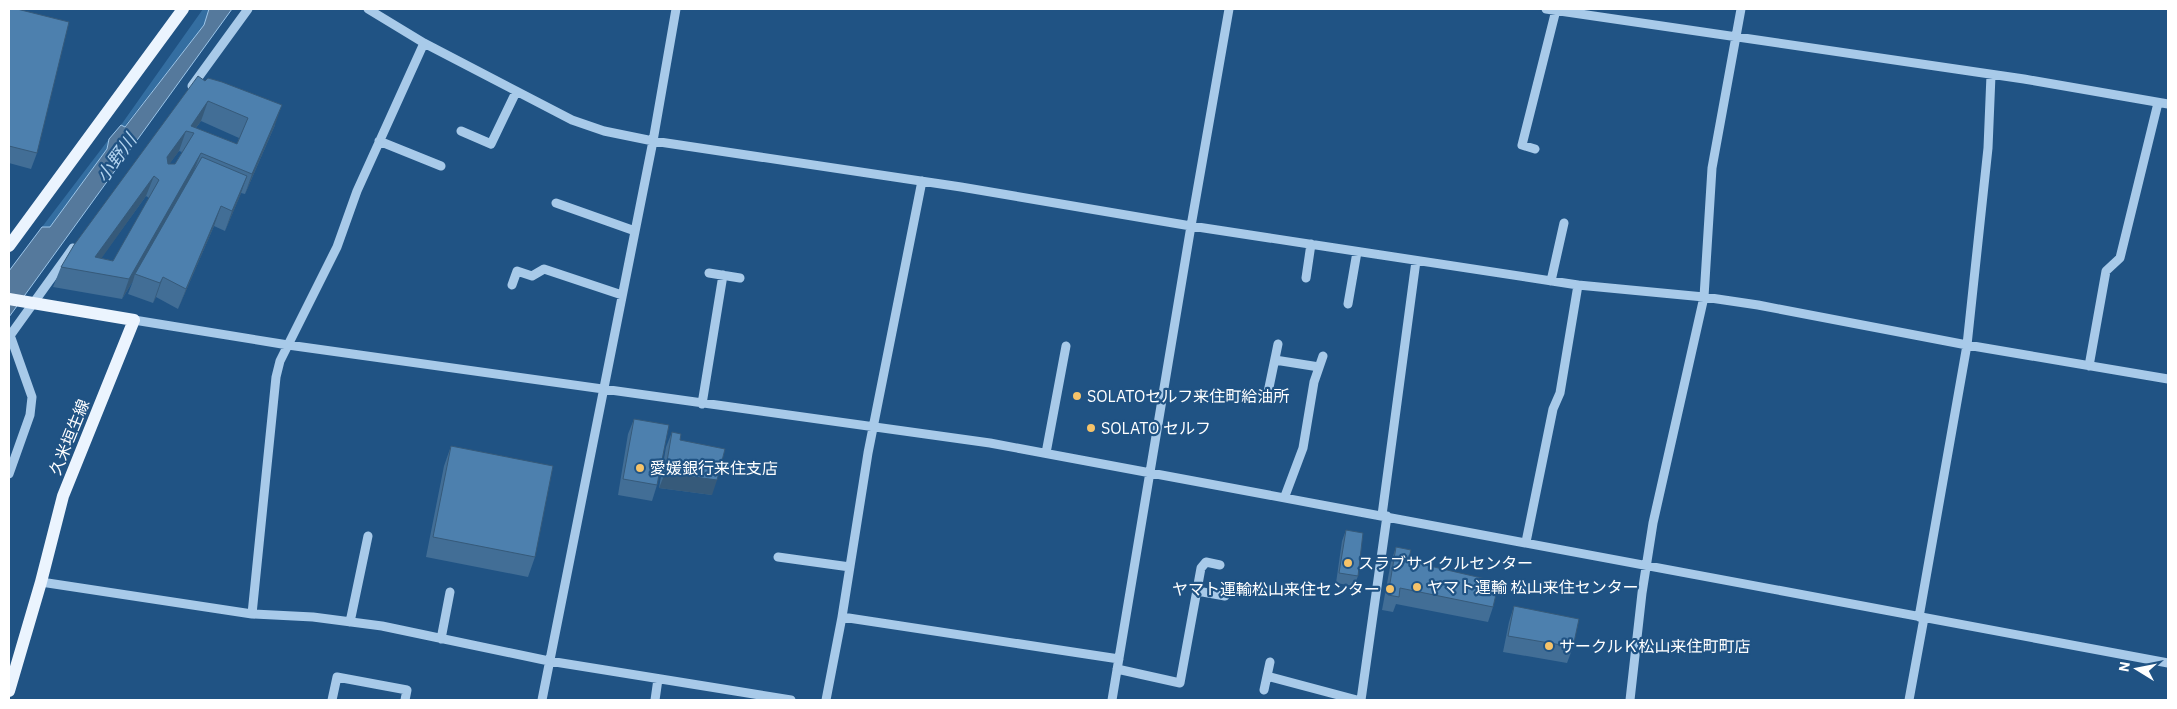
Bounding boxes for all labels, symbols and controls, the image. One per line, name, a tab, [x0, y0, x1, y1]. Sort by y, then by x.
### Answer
water label: 小野川	[91, 128, 142, 187]
place label: SOLATOセルフ来住町給油所	[1087, 386, 1289, 406]
marker: SOLATOセルフ来住町給油所	[1071, 390, 1083, 402]
street label: 久米垣生線	[45, 396, 93, 478]
place label: SOLATO セルフ	[1101, 418, 1211, 438]
marker: SOLATO セルフ	[1085, 422, 1097, 434]
place label: 愛媛銀行来住支店	[650, 458, 778, 478]
marker: 愛媛銀行来住支店	[634, 462, 646, 474]
place label: スラブサイクルセンター	[1358, 553, 1533, 573]
marker: スラブサイクルセンター	[1342, 557, 1354, 569]
place label: ヤマト運輸 松山来住センター	[1427, 577, 1639, 597]
place label: ヤマト運輸松山来住センター	[1172, 579, 1380, 599]
marker: ヤマト運輸 松山来住センター	[1411, 581, 1423, 593]
marker: ヤマト運輸松山来住センター	[1384, 583, 1396, 595]
place label: サークルＫ松山来住町町店	[1559, 636, 1751, 656]
marker: サークルＫ松山来住町町店	[1543, 640, 1555, 652]
north arrow	[2112, 644, 2162, 694]
text: N	[2114, 660, 2134, 673]

